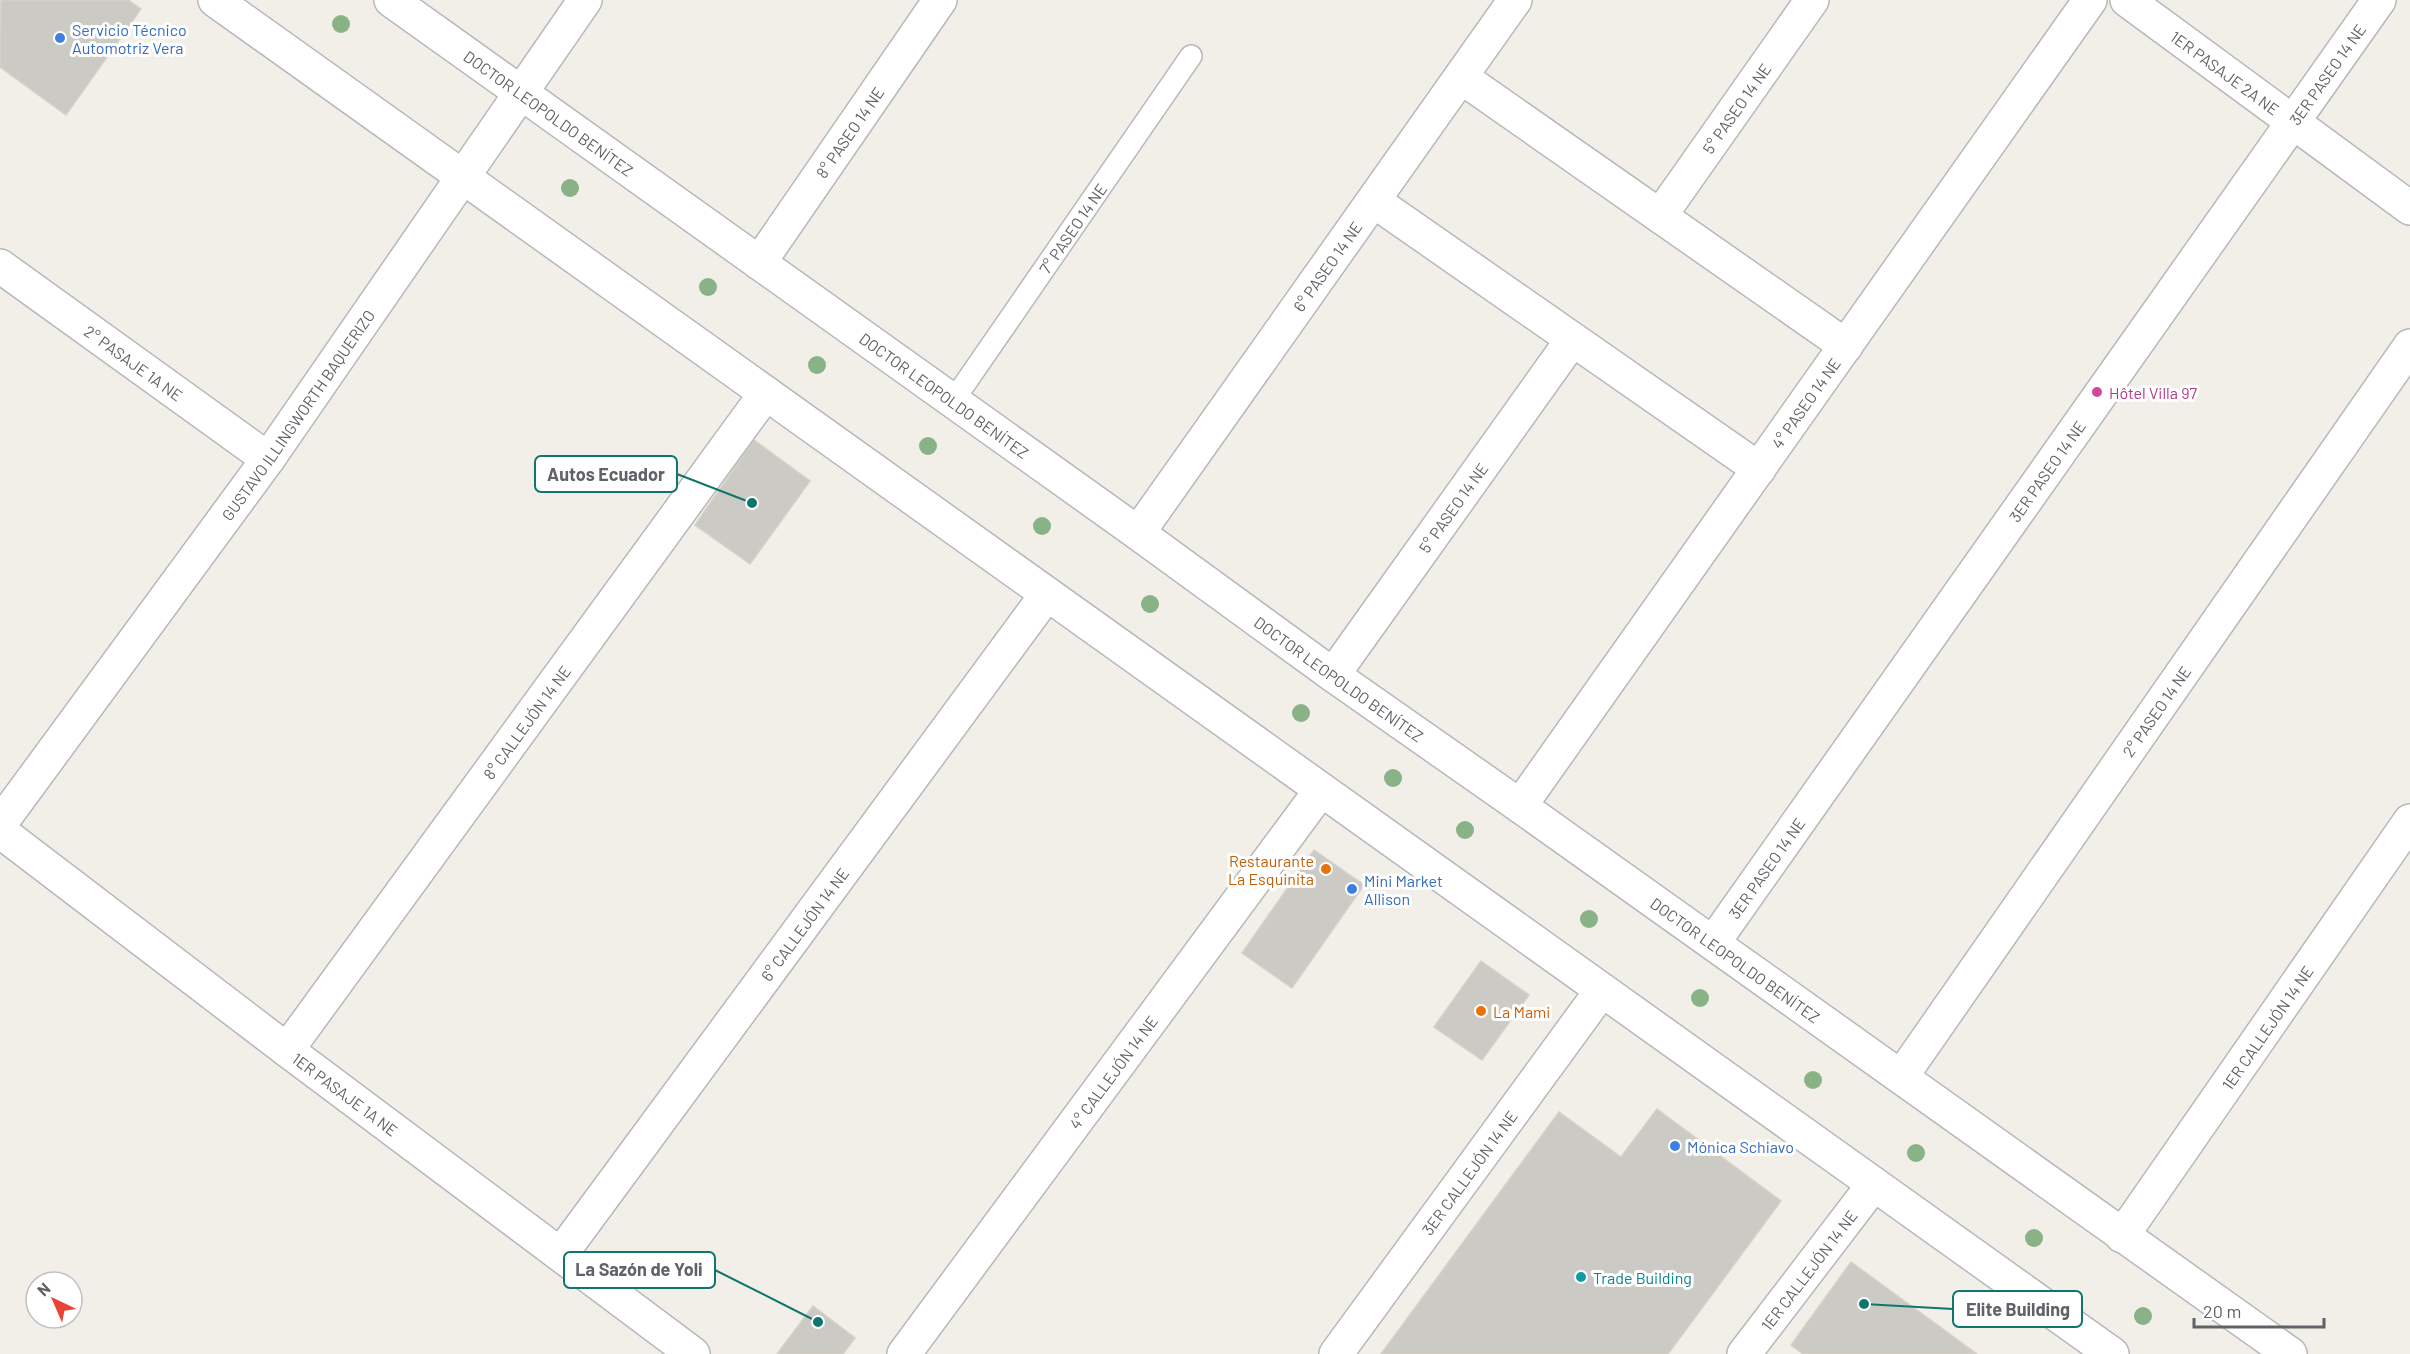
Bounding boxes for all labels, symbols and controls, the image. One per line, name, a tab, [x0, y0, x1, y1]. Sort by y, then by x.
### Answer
place label: Servicio Técnico Automotriz Vera	[72, 20, 187, 57]
street label: 3ER PASEO 14 NE	[2285, 20, 2369, 128]
street label: 1ER PASAJE 2A NE	[2167, 26, 2283, 118]
marker: Servicio Técnico Automotriz Vera	[53, 31, 67, 45]
street label: DOCTOR LEOPOLDO BENÍTEZ	[461, 46, 637, 179]
street label: 5° PASEO 14 NE	[1698, 59, 1774, 157]
street label: 8° PASEO 14 NE	[811, 83, 887, 181]
street label: 7° PASEO 14 NE	[1035, 179, 1110, 277]
street label: 6° PASEO 14 NE	[1288, 217, 1365, 315]
street label: GUSTAVO ILLINGWORTH BAQUERIZO	[217, 306, 378, 524]
street label: 2° PASAJE 1A NE	[81, 321, 187, 404]
street label: DOCTOR LEOPOLDO BENÍTEZ	[856, 328, 1033, 462]
street label: 4° PASEO 14 NE	[1767, 354, 1844, 452]
place label: Hôtel Villa 97	[2109, 383, 2198, 402]
marker: Hôtel Villa 97	[2090, 385, 2104, 399]
street label: 3ER PASEO 14 NE	[2004, 417, 2089, 525]
callout: Autos Ecuador	[535, 456, 677, 492]
street label: 5° PASEO 14 NE	[1414, 459, 1491, 556]
text: Autos Ecuador	[547, 463, 665, 485]
street label: DOCTOR LEOPOLDO BENÍTEZ	[1251, 612, 1428, 745]
street label: 8° CALLEJÓN 14 NE	[478, 661, 574, 782]
street label: 2° PASEO 14 NE	[2118, 662, 2194, 760]
street label: 3ER PASEO 14 NE	[1724, 814, 1808, 922]
place label: Restaurante La Esquinita	[1228, 851, 1314, 888]
marker: Restaurante La Esquinita	[1319, 862, 1333, 876]
street label: 6° CALLEJÓN 14 NE	[756, 864, 852, 984]
place label: Mini Market Allison	[1364, 871, 1443, 908]
marker: Mini Market Allison	[1345, 882, 1359, 896]
street label: DOCTOR LEOPOLDO BENÍTEZ	[1647, 893, 1824, 1026]
street label: 1ER CALLEJÓN 14 NE	[2217, 962, 2316, 1093]
place label: La Mami	[1493, 1002, 1550, 1021]
marker: La Mami	[1474, 1004, 1488, 1018]
street label: 4° CALLEJÓN 14 NE	[1065, 1011, 1161, 1132]
street label: 1ER PASAJE 1A NE	[289, 1048, 402, 1139]
street label: 3ER CALLEJÓN 14 NE	[1417, 1107, 1520, 1238]
place label: Mónica Schiavo	[1687, 1137, 1794, 1156]
marker: Mónica Schiavo	[1668, 1139, 1682, 1153]
street label: 1ER CALLEJÓN 14 NE	[1756, 1206, 1860, 1334]
callout: La Sazón de Yoli	[564, 1252, 715, 1288]
text: La Sazón de Yoli	[575, 1258, 703, 1280]
place label: Trade Building	[1593, 1268, 1692, 1287]
north arrow	[24, 1270, 84, 1330]
marker: Trade Building	[1574, 1270, 1588, 1284]
text: N	[33, 1278, 54, 1299]
callout: Elite Building	[1953, 1291, 2082, 1327]
scale bar	[2194, 1291, 2324, 1329]
text: Elite Building	[1966, 1298, 2070, 1320]
text: 20 m	[2203, 1300, 2241, 1322]

